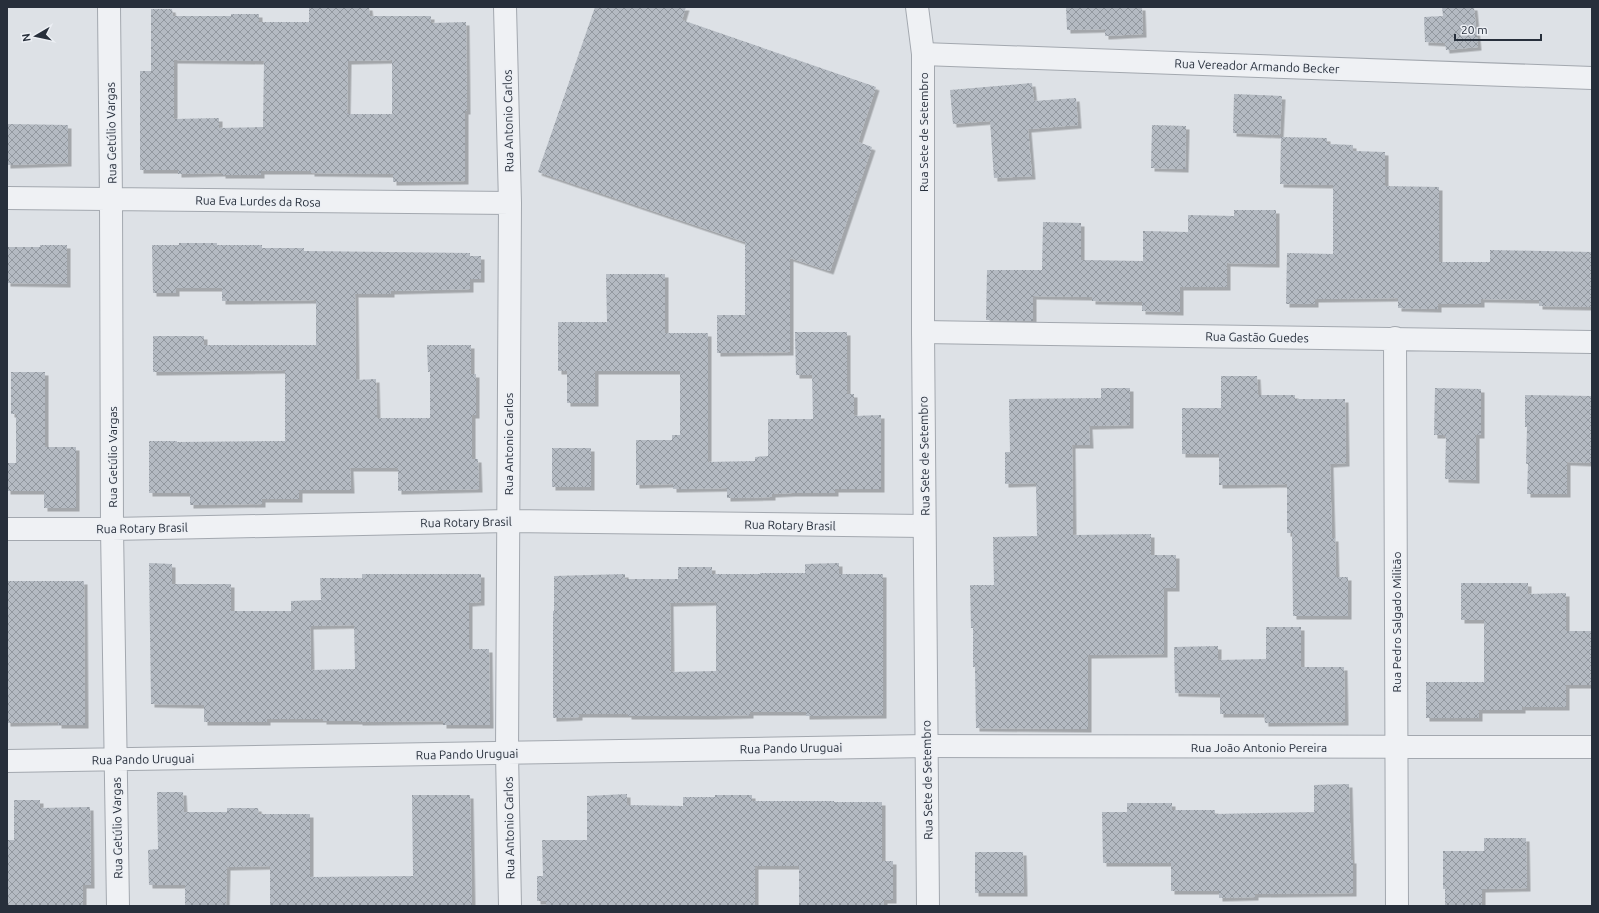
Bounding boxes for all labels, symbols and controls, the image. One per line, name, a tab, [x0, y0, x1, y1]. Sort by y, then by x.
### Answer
north arrow	[16, 16, 56, 56]
scale bar	[1455, 16, 1541, 42]
text: 20 m	[1461, 23, 1488, 36]
text: N	[20, 33, 33, 43]
street label: Rua Vereador Armando Becker	[1174, 57, 1340, 75]
street label: Rua Antonio Carlos	[501, 70, 515, 172]
street label: Rua Sete de Setembro	[917, 72, 930, 192]
street label: Rua Getúlio Vargas	[104, 82, 118, 184]
street label: Rua Eva Lurdes da Rosa	[195, 193, 321, 209]
street label: Rua Gastão Guedes	[1205, 330, 1309, 344]
street label: Rua Antonio Carlos	[502, 393, 515, 495]
street label: Rua Sete de Setembro	[916, 396, 932, 516]
street label: Rua Getúlio Vargas	[106, 406, 119, 508]
street label: Rua Rotary Brasil	[420, 515, 512, 529]
street label: Rua Rotary Brasil	[744, 518, 836, 532]
street label: Rua Rotary Brasil	[96, 521, 188, 535]
street label: Rua Pedro Salgado Militão	[1390, 552, 1403, 692]
street label: Rua Sete de Setembro	[919, 720, 935, 840]
street label: Rua Pando Uruguai	[740, 741, 842, 755]
street label: Rua João Antonio Pereira	[1191, 741, 1327, 754]
street label: Rua Pando Uruguai	[416, 747, 518, 761]
street label: Rua Pando Uruguai	[92, 752, 194, 766]
street label: Rua Getúlio Vargas	[110, 777, 124, 879]
street label: Rua Antonio Carlos	[502, 777, 516, 879]

